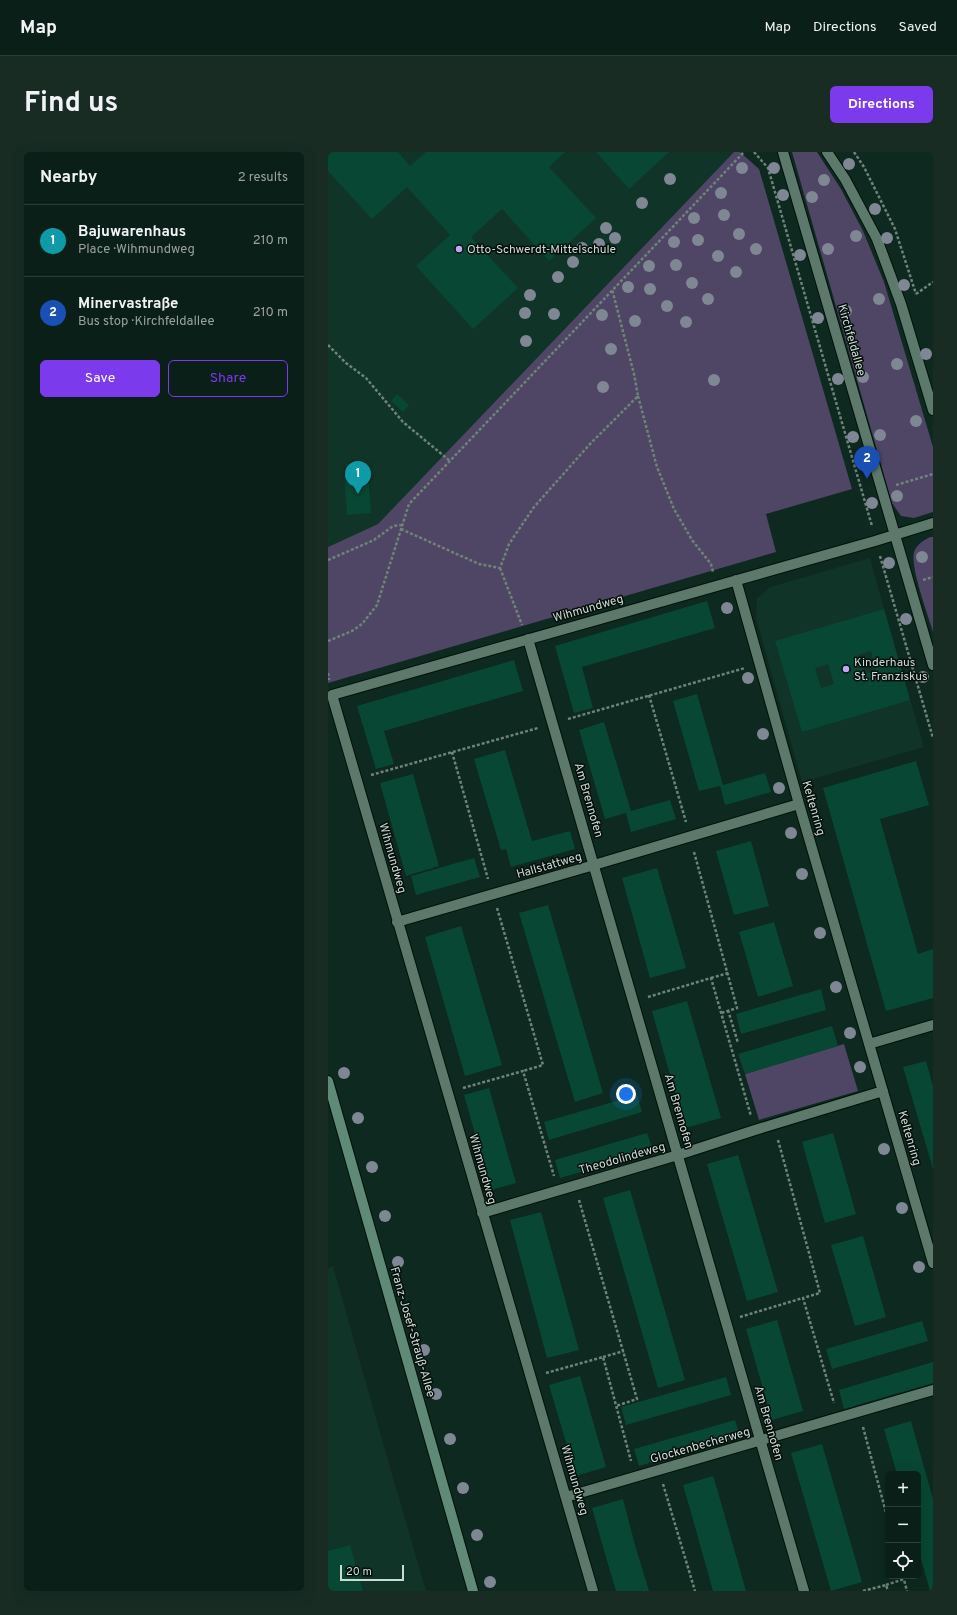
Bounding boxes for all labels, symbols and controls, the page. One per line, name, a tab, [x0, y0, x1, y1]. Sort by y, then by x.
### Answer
text: Map	[20, 16, 57, 40]
text: Map	[765, 19, 791, 36]
text: Directions	[813, 19, 877, 36]
text: Saved	[899, 19, 937, 36]
text: Find us	[24, 86, 118, 122]
button: Directions	[830, 86, 933, 123]
text: Nearby	[40, 167, 97, 189]
text: 2 results	[238, 170, 288, 186]
text: Bajuwarenhaus	[78, 223, 186, 242]
text: 1	[50, 233, 56, 249]
text: 210 m	[253, 233, 288, 249]
text: Place · Wihmundweg	[78, 242, 195, 258]
place label: Otto-Schwerdt-Mittelschule	[467, 242, 616, 258]
marker: Otto-Schwerdt-Mittelschule	[454, 244, 464, 254]
text: Minervastraße	[78, 295, 178, 314]
street label: Kirchfeldallee	[833, 303, 869, 378]
text: 2	[49, 305, 57, 321]
text: 210 m	[253, 305, 288, 321]
text: Bus stop · Kirchfeldallee	[78, 314, 214, 330]
button: Save	[40, 360, 160, 397]
button: Share	[168, 360, 288, 397]
pin: 2	[854, 446, 880, 479]
pin: 1	[345, 461, 371, 494]
street label: Wihmundweg	[551, 591, 625, 627]
place label: Kinderhaus St. Franziskus	[854, 655, 928, 685]
marker: Kinderhaus St. Franziskus	[841, 664, 851, 674]
street label: Am Brennofen	[570, 761, 606, 840]
street label: Keltenring	[798, 779, 829, 838]
street label: Wihmundweg	[374, 821, 410, 895]
street label: Hallstattweg	[515, 849, 584, 883]
street label: Am Brennofen	[660, 1072, 696, 1151]
your location	[616, 1084, 636, 1104]
street label: Keltenring	[894, 1109, 925, 1168]
street label: Wihmundweg	[464, 1132, 500, 1206]
street label: Theodolindeweg	[577, 1139, 667, 1179]
street label: Franz-Josef-Strauß-Allee	[386, 1265, 438, 1399]
street label: Am Brennofen	[750, 1384, 786, 1463]
street label: Glockenbecherweg	[648, 1424, 752, 1468]
street label: Wihmundweg	[556, 1443, 592, 1517]
map controls	[885, 1471, 921, 1579]
button: +	[885, 1471, 921, 1507]
button: −	[885, 1507, 921, 1543]
button: locate	[885, 1543, 921, 1579]
scale bar	[340, 1563, 404, 1582]
text: 20 m	[346, 1565, 372, 1579]

